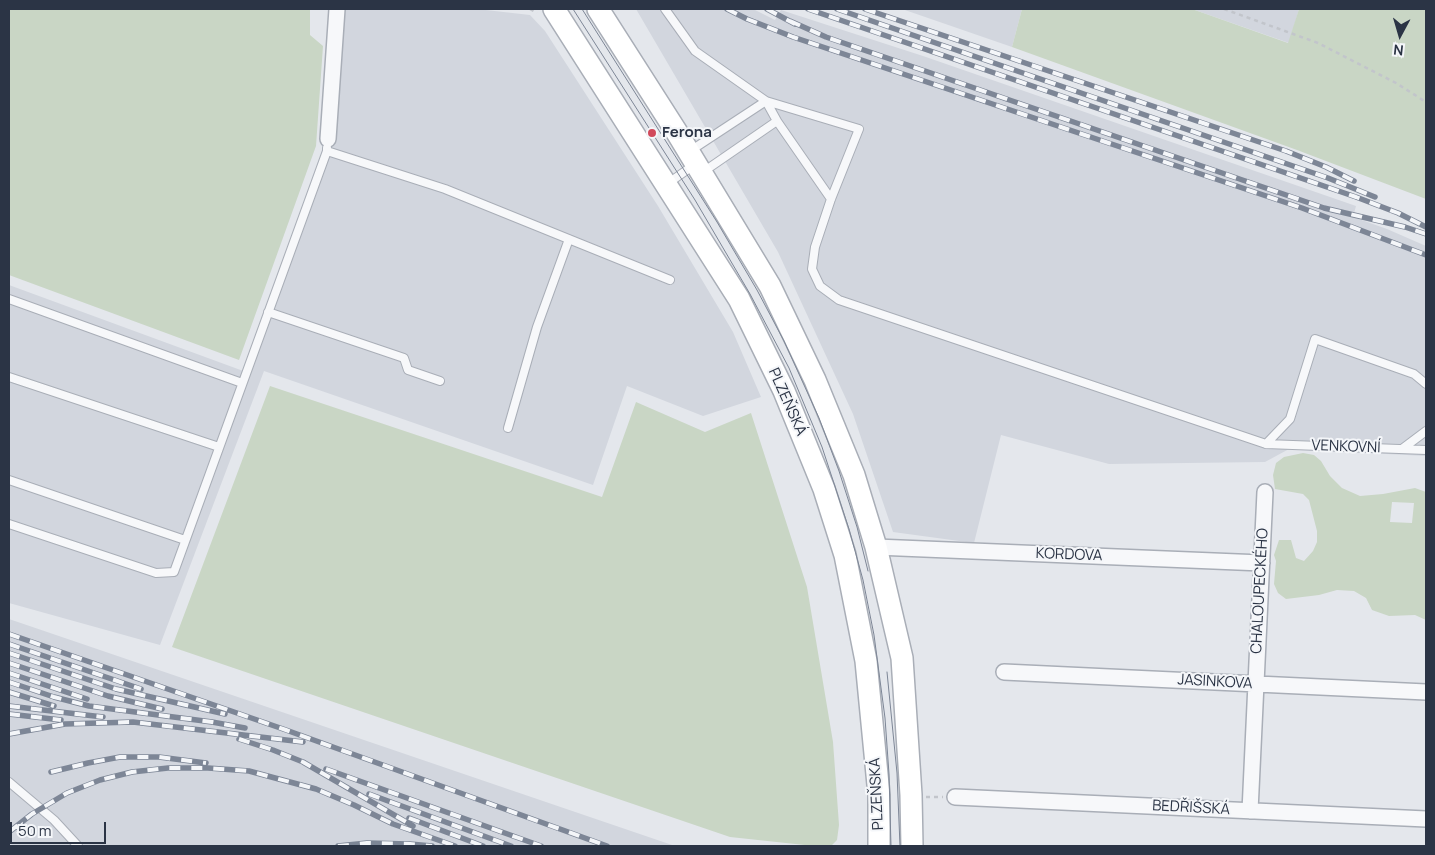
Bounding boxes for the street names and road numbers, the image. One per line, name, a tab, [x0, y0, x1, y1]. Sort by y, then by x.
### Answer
street label: PLZEŇSKÁ	[764, 365, 810, 439]
street label: VENKOVNÍ	[1311, 437, 1381, 457]
street label: CHALOUPECKÉHO	[1248, 528, 1272, 654]
street label: KORDOVA	[1035, 545, 1103, 565]
street label: JASINKOVA	[1177, 671, 1253, 693]
street label: PLZEŇSKÁ	[866, 757, 888, 831]
street label: BEDŘIŠSKÁ	[1152, 797, 1230, 819]

